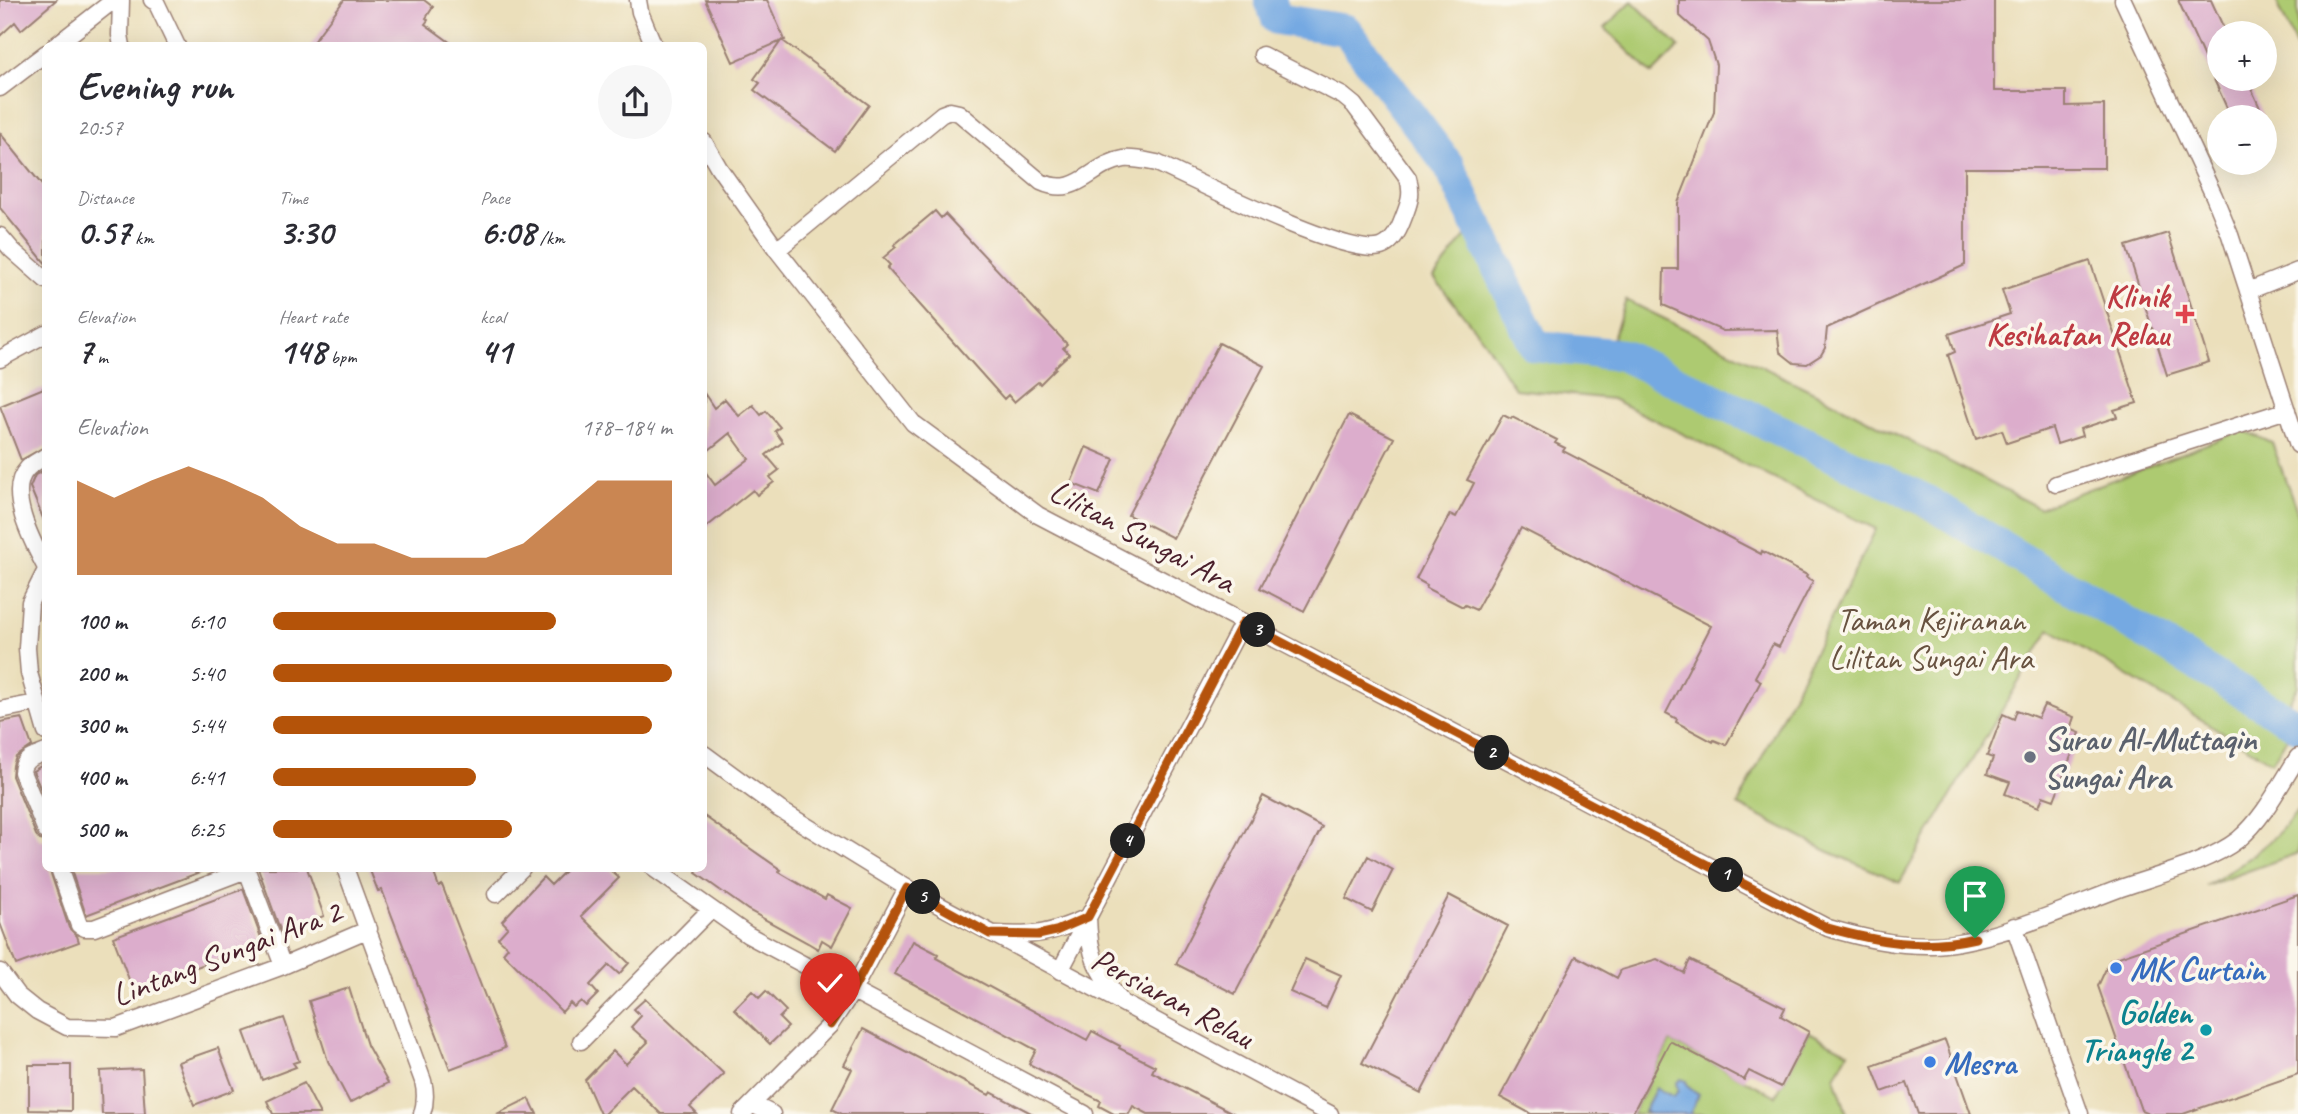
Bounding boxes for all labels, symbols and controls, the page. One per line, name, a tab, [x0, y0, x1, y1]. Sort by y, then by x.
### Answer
map controls	[2207, 21, 2277, 175]
button: +	[2207, 21, 2277, 91]
text: Evening run	[77, 63, 233, 110]
button: share	[598, 65, 672, 139]
button: −	[2207, 105, 2277, 175]
text: 20:57	[77, 113, 123, 142]
text: Distance	[77, 186, 134, 210]
text: Time	[279, 186, 308, 210]
text: Pace	[480, 186, 510, 210]
text: 0.57	[77, 210, 130, 255]
text: 3:30	[279, 210, 333, 255]
text: 6:08	[480, 210, 535, 255]
text: km	[130, 226, 154, 250]
text: /km	[535, 226, 565, 250]
place label: Klinik Kesihatan Relau	[1986, 275, 2172, 355]
marker: Klinik Kesihatan Relau	[2175, 304, 2195, 324]
text: Elevation	[77, 305, 135, 329]
text: Heart rate	[279, 305, 348, 329]
text: kcal	[480, 305, 505, 329]
text: 7	[77, 329, 93, 374]
text: 148	[279, 329, 326, 374]
text: 41	[480, 329, 512, 374]
text: m	[93, 345, 108, 369]
text: bpm	[326, 345, 357, 369]
text: Elevation	[77, 413, 148, 442]
text: 178–184 m	[581, 413, 672, 442]
street label: Lilitan Sungai Ara	[1043, 469, 1245, 604]
park label: Taman Kejiranan Lilitan Sungai Ara	[1829, 599, 2036, 679]
text: 100 m	[77, 607, 127, 636]
text: 6:10	[189, 607, 225, 636]
pin: 3	[1240, 612, 1276, 648]
text: 3	[1253, 617, 1262, 641]
text: 200 m	[77, 659, 127, 688]
text: 5:40	[189, 659, 225, 688]
text: 300 m	[77, 711, 127, 740]
text: 5:44	[189, 711, 225, 740]
place label: Surau Al-Muttaqin Sungai Ara	[2044, 718, 2257, 798]
pin: 2	[1474, 736, 1510, 770]
text: 2	[1487, 740, 1496, 764]
marker: Surau Al-Muttaqin Sungai Ara	[2022, 749, 2038, 765]
text: 400 m	[77, 763, 127, 792]
text: 6:41	[189, 763, 225, 792]
text: 500 m	[77, 815, 126, 844]
text: 6:25	[189, 815, 225, 844]
pin: 4	[1110, 824, 1146, 858]
text: 4	[1123, 828, 1132, 852]
pin: 1	[1708, 858, 1744, 892]
text: 1	[1721, 862, 1730, 886]
pin	[1945, 866, 2005, 938]
icon: arrive	[1956, 877, 1994, 915]
pin: 5	[906, 880, 940, 914]
text: 5	[918, 884, 927, 908]
street label: Lintang Sungai Ara 2	[106, 889, 350, 1016]
street label: Persiaran Relau	[1085, 938, 1262, 1059]
place label: MK Curtain	[2130, 948, 2267, 990]
pin	[800, 953, 860, 1025]
marker: MK Curtain	[2108, 960, 2124, 976]
icon: check	[811, 964, 849, 1002]
place label: Golden Triangle 2	[2081, 991, 2195, 1071]
marker: Golden Triangle 2	[2198, 1022, 2214, 1038]
place label: Mesra	[1944, 1042, 2019, 1084]
marker: Mesra	[1922, 1054, 1938, 1070]

